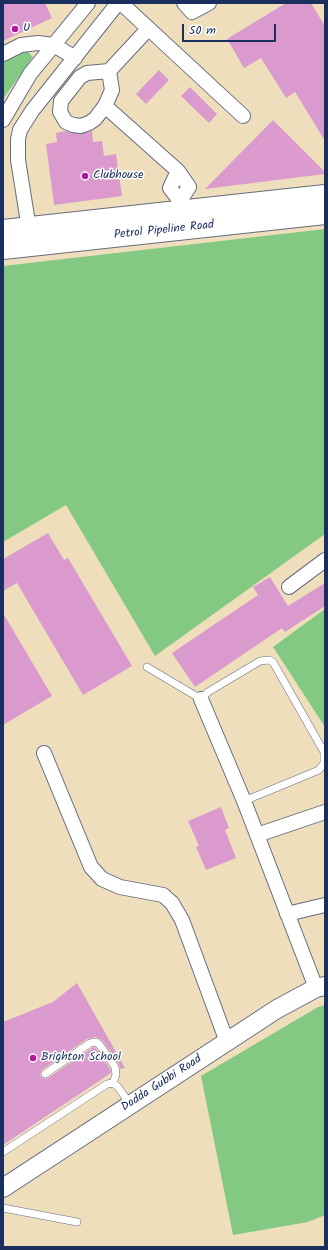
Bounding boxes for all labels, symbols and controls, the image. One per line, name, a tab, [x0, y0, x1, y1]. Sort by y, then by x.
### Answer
scale bar	[184, 16, 278, 42]
text: 50 m	[189, 21, 216, 40]
place label: U	[23, 22, 30, 36]
marker: U	[10, 24, 20, 34]
place label: Clubhouse	[93, 169, 143, 183]
marker: Clubhouse	[80, 171, 90, 181]
street label: Petrol Pipeline Road	[113, 219, 215, 243]
place label: Brighton School	[41, 1051, 121, 1065]
marker: Brighton School	[28, 1053, 38, 1063]
street label: Dodda Gubbi Road	[119, 1053, 205, 1115]

